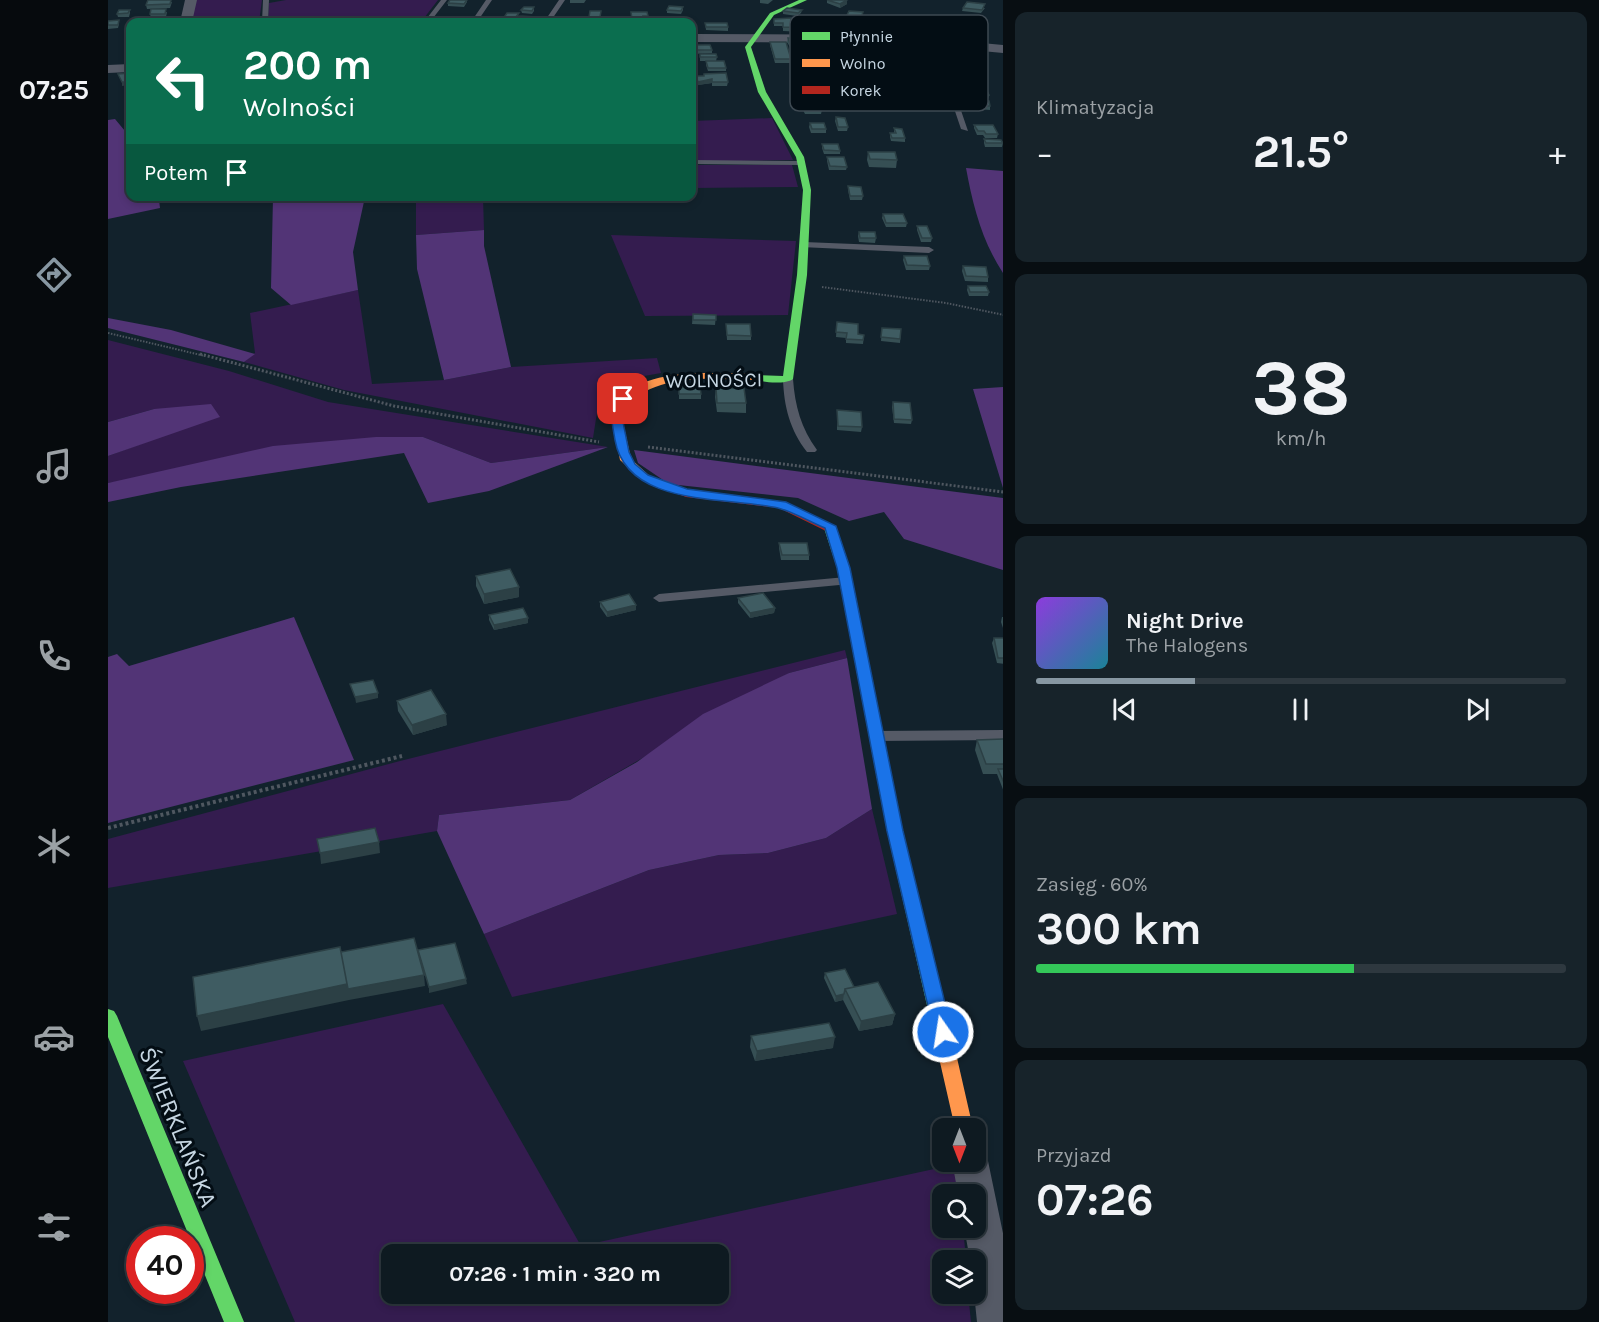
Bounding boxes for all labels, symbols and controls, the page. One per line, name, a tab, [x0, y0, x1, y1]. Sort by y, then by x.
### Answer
legend	[790, 15, 988, 111]
text: Płynnie	[840, 27, 893, 46]
text: 200 m	[243, 40, 372, 90]
icon: left	[144, 42, 222, 120]
text: Wolno	[840, 54, 885, 73]
text: 07:25	[19, 74, 89, 106]
text: Korek	[840, 81, 881, 100]
text: Wolności	[243, 91, 356, 123]
text: Klimatyzacja	[1036, 96, 1154, 119]
text: 21.5°	[1253, 126, 1349, 178]
text: −	[1036, 134, 1053, 172]
text: +	[1549, 134, 1566, 172]
icon: arrive	[220, 156, 253, 189]
text: Potem	[144, 160, 208, 186]
icon: directions	[33, 254, 75, 296]
text: 38	[1252, 342, 1350, 434]
street label: WOLNOŚCI	[665, 367, 763, 393]
pin	[597, 373, 648, 424]
icon: arrive	[606, 382, 639, 415]
text: km/h	[1276, 427, 1326, 450]
icon: music	[33, 445, 75, 487]
text: Night Drive	[1126, 608, 1244, 634]
text: The Halogens	[1126, 634, 1248, 657]
icon: phone	[33, 635, 75, 677]
icon: previous	[1108, 693, 1141, 726]
icon: pause	[1284, 693, 1317, 726]
icon: next	[1461, 693, 1494, 726]
icon: climate	[33, 825, 75, 867]
text: Zasięg · 60%	[1036, 873, 1148, 896]
text: 300 km	[1036, 903, 1202, 955]
position arrow	[911, 1000, 975, 1064]
icon: car	[33, 1016, 75, 1058]
street label: ŚWIERKLAŃSKA	[133, 1043, 224, 1211]
north arrow	[932, 1118, 986, 1172]
map controls	[932, 1118, 986, 1304]
text: Przyjazd	[1036, 1144, 1112, 1167]
text: 07:26	[1036, 1174, 1154, 1226]
button: search	[932, 1184, 986, 1238]
icon: filters	[33, 1206, 75, 1248]
speed limit sign: 40	[126, 1226, 204, 1304]
button: layers	[932, 1250, 986, 1304]
text: 07:26 · 1 min · 320 m	[449, 1261, 661, 1287]

